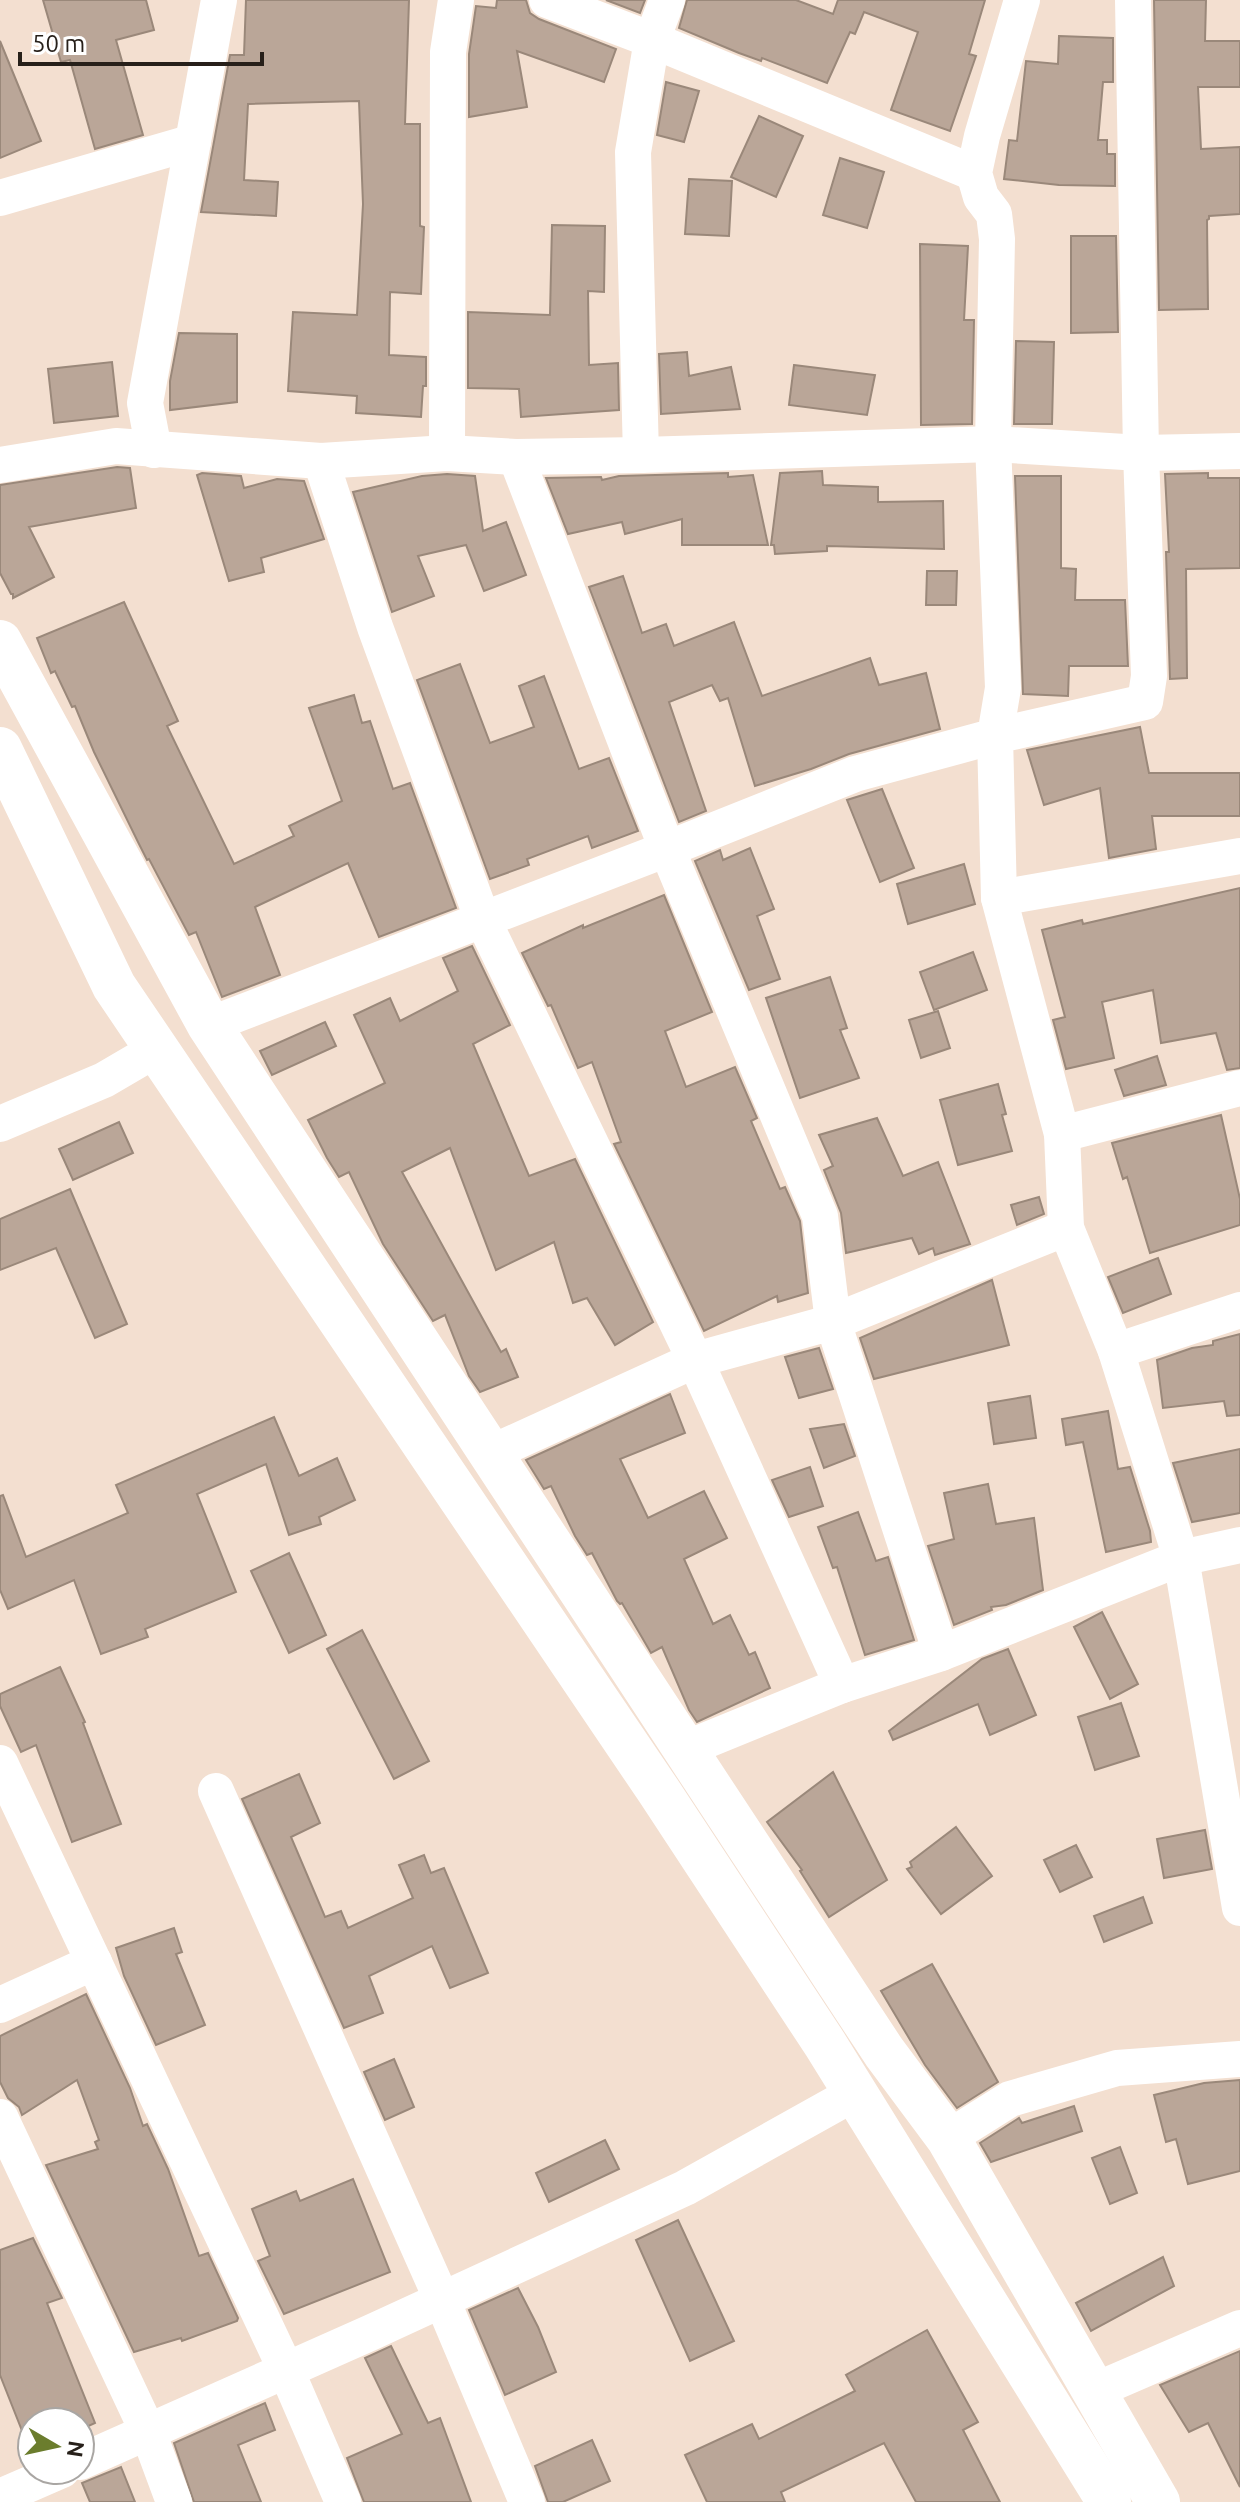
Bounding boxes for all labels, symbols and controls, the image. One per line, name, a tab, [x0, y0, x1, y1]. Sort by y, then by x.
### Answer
scale bar	[20, 16, 262, 66]
text: 50 m	[32, 30, 85, 57]
north arrow	[16, 2406, 96, 2486]
text: N	[63, 2439, 90, 2459]

